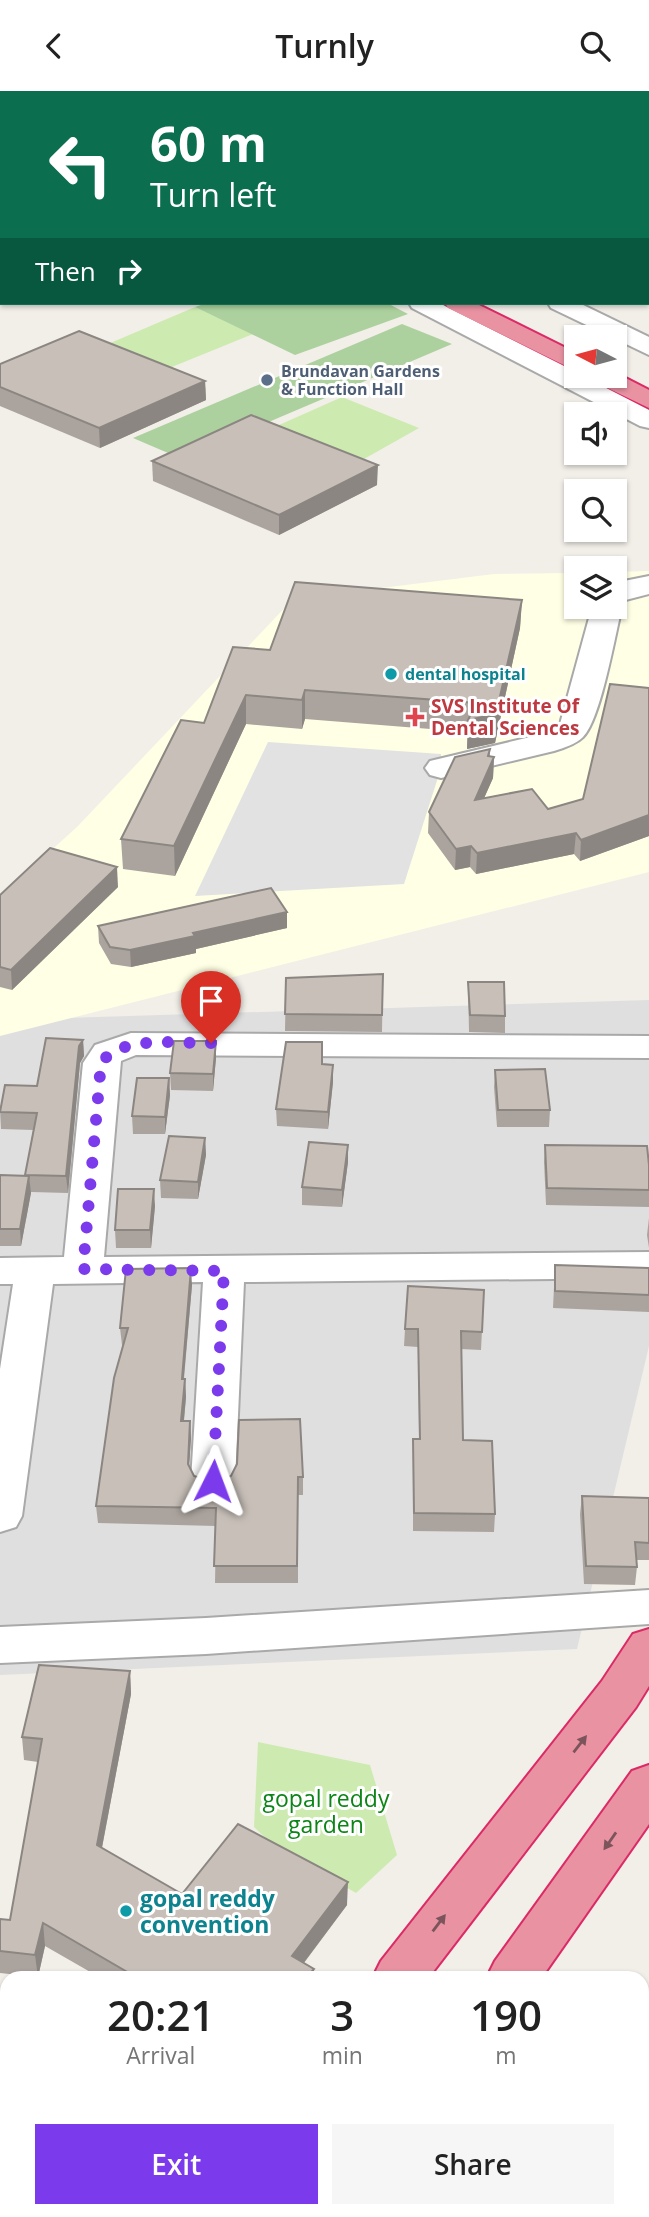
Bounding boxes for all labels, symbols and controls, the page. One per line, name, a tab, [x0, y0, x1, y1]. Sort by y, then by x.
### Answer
text: Turnly	[275, 24, 374, 67]
icon: back	[35, 27, 73, 65]
icon: search	[576, 27, 614, 65]
text: 60 m	[150, 110, 267, 176]
icon: left	[35, 119, 126, 210]
text: Turn left	[150, 173, 276, 216]
icon: right	[110, 252, 148, 290]
text: Then	[35, 253, 96, 289]
north arrow	[564, 325, 626, 389]
map controls	[564, 325, 627, 619]
place label: Brundavan Gardens & Function Hall	[281, 360, 440, 400]
marker: Brundavan Gardens & Function Hall	[259, 372, 275, 388]
button: sound	[564, 402, 627, 465]
button: search	[564, 479, 627, 542]
button: layers	[564, 556, 627, 619]
place label: dental hospital	[405, 663, 526, 685]
marker: dental hospital	[383, 666, 399, 682]
place label: SVS Institute Of Dental Sciences	[431, 693, 581, 741]
marker: SVS Institute Of Dental Sciences	[405, 707, 425, 727]
pin	[181, 971, 241, 1043]
icon: arrive	[192, 982, 230, 1020]
position arrow	[176, 1444, 250, 1518]
one-way arrow	[572, 1735, 587, 1753]
park label: gopal reddy garden	[263, 1782, 390, 1840]
one-way arrow	[603, 1832, 617, 1850]
place label: gopal reddy convention	[140, 1882, 276, 1940]
marker: gopal reddy convention	[118, 1903, 134, 1919]
one-way arrow	[432, 1914, 447, 1932]
text: 20:21	[107, 1986, 215, 2043]
text: 3	[330, 1986, 354, 2043]
text: 190	[470, 1986, 542, 2043]
text: Arrival	[126, 2039, 195, 2071]
text: min	[322, 2039, 363, 2071]
text: m	[495, 2039, 517, 2071]
button: Exit	[35, 2124, 318, 2204]
button: Share	[332, 2124, 614, 2204]

